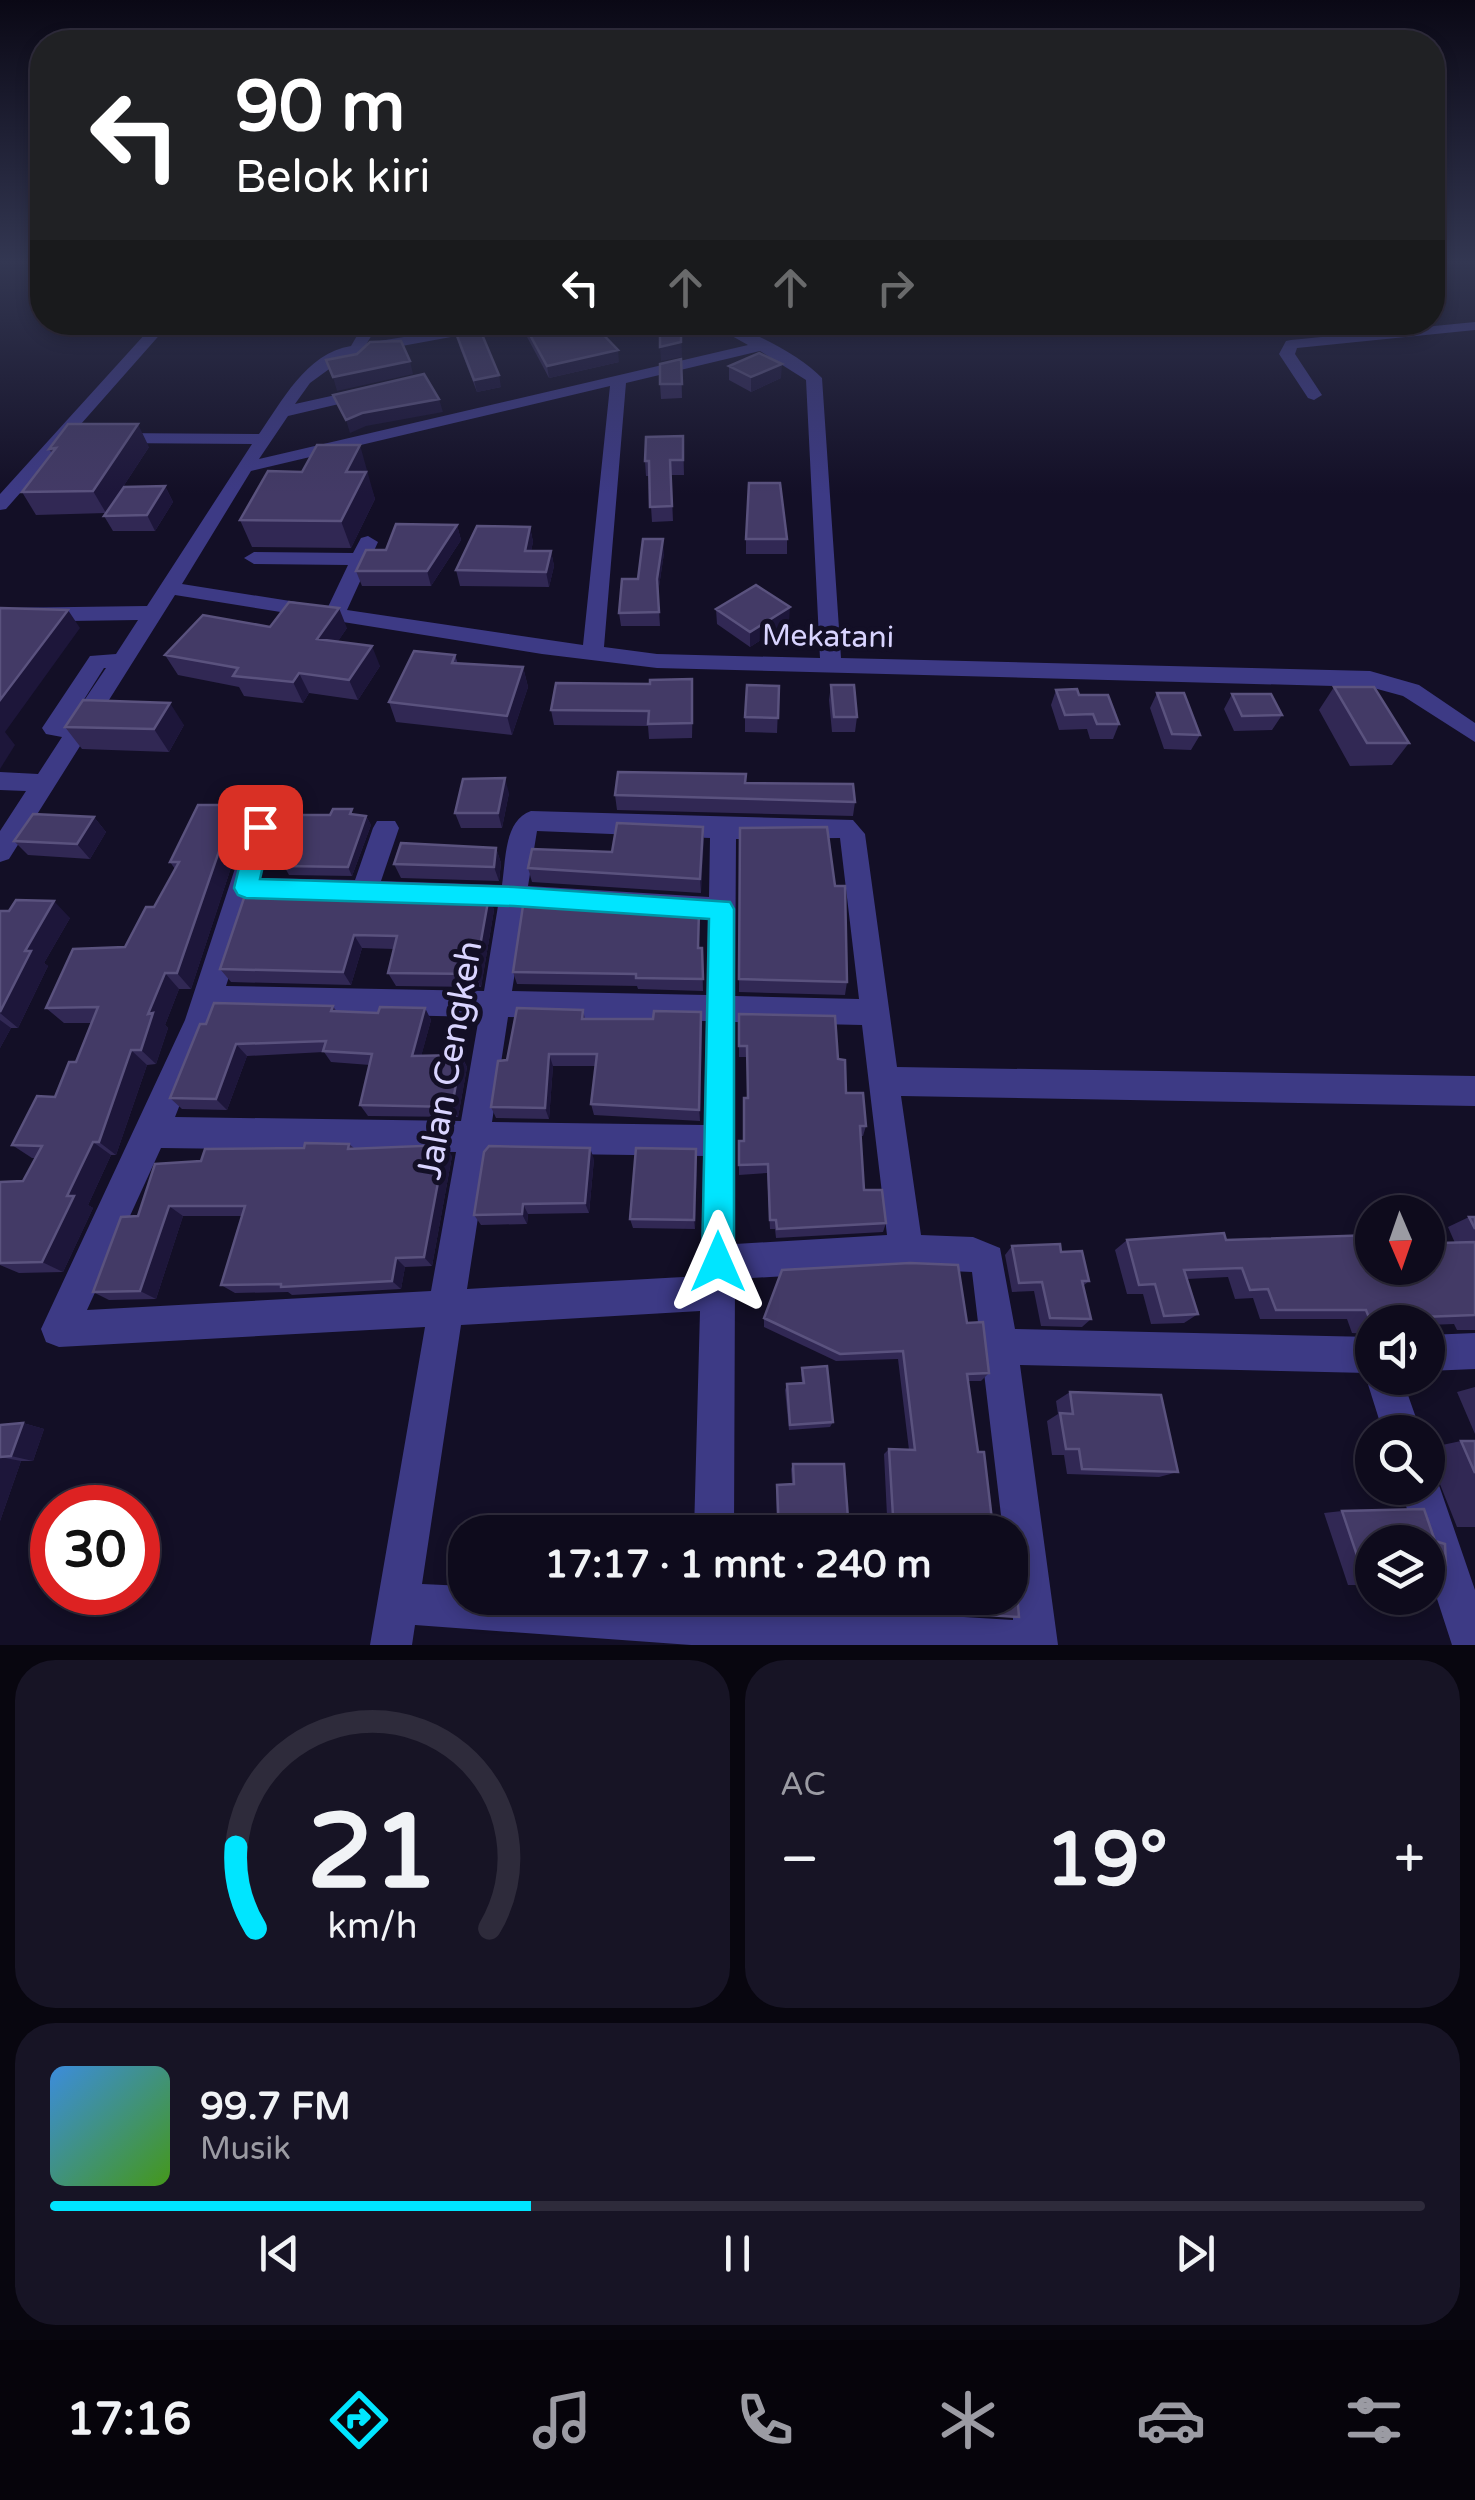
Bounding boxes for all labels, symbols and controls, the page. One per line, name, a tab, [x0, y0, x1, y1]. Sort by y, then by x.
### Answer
text: 90 m	[235, 66, 405, 150]
icon: left	[70, 70, 200, 200]
text: Belok kiri	[235, 151, 430, 205]
icon: left	[553, 260, 608, 315]
icon: ahead	[658, 260, 713, 315]
icon: ahead	[763, 260, 818, 315]
icon: right	[868, 260, 923, 315]
street label: Mekatani	[762, 617, 894, 656]
pin	[218, 785, 303, 870]
icon: arrive	[233, 800, 288, 855]
street label: Jalan Cengkeh	[408, 938, 492, 1183]
north arrow	[1355, 1195, 1445, 1285]
map controls	[1355, 1195, 1445, 1615]
position arrow	[666, 1210, 770, 1314]
button: sound	[1355, 1305, 1445, 1395]
button: search	[1355, 1415, 1445, 1505]
speed limit sign: 30	[30, 1485, 160, 1615]
button: layers	[1355, 1525, 1445, 1615]
text: 17:17 · 1 mnt · 240 m	[545, 1542, 931, 1588]
text: AC	[780, 1766, 826, 1804]
text: 21	[307, 1791, 438, 1916]
text: 19°	[1045, 1815, 1168, 1905]
text: −	[780, 1827, 819, 1893]
text: +	[1394, 1827, 1425, 1893]
text: km/h	[328, 1905, 417, 1948]
text: 99.7 FM	[200, 2084, 351, 2130]
text: Musik	[200, 2130, 291, 2168]
icon: previous	[252, 2226, 307, 2281]
icon: pause	[710, 2226, 765, 2281]
icon: next	[1168, 2226, 1223, 2281]
icon: directions	[324, 2385, 394, 2455]
icon: music	[527, 2385, 597, 2455]
icon: phone	[730, 2385, 800, 2455]
icon: climate	[933, 2385, 1003, 2455]
icon: car	[1136, 2385, 1206, 2455]
icon: filters	[1339, 2385, 1409, 2455]
text: 17:16	[66, 2393, 191, 2447]

